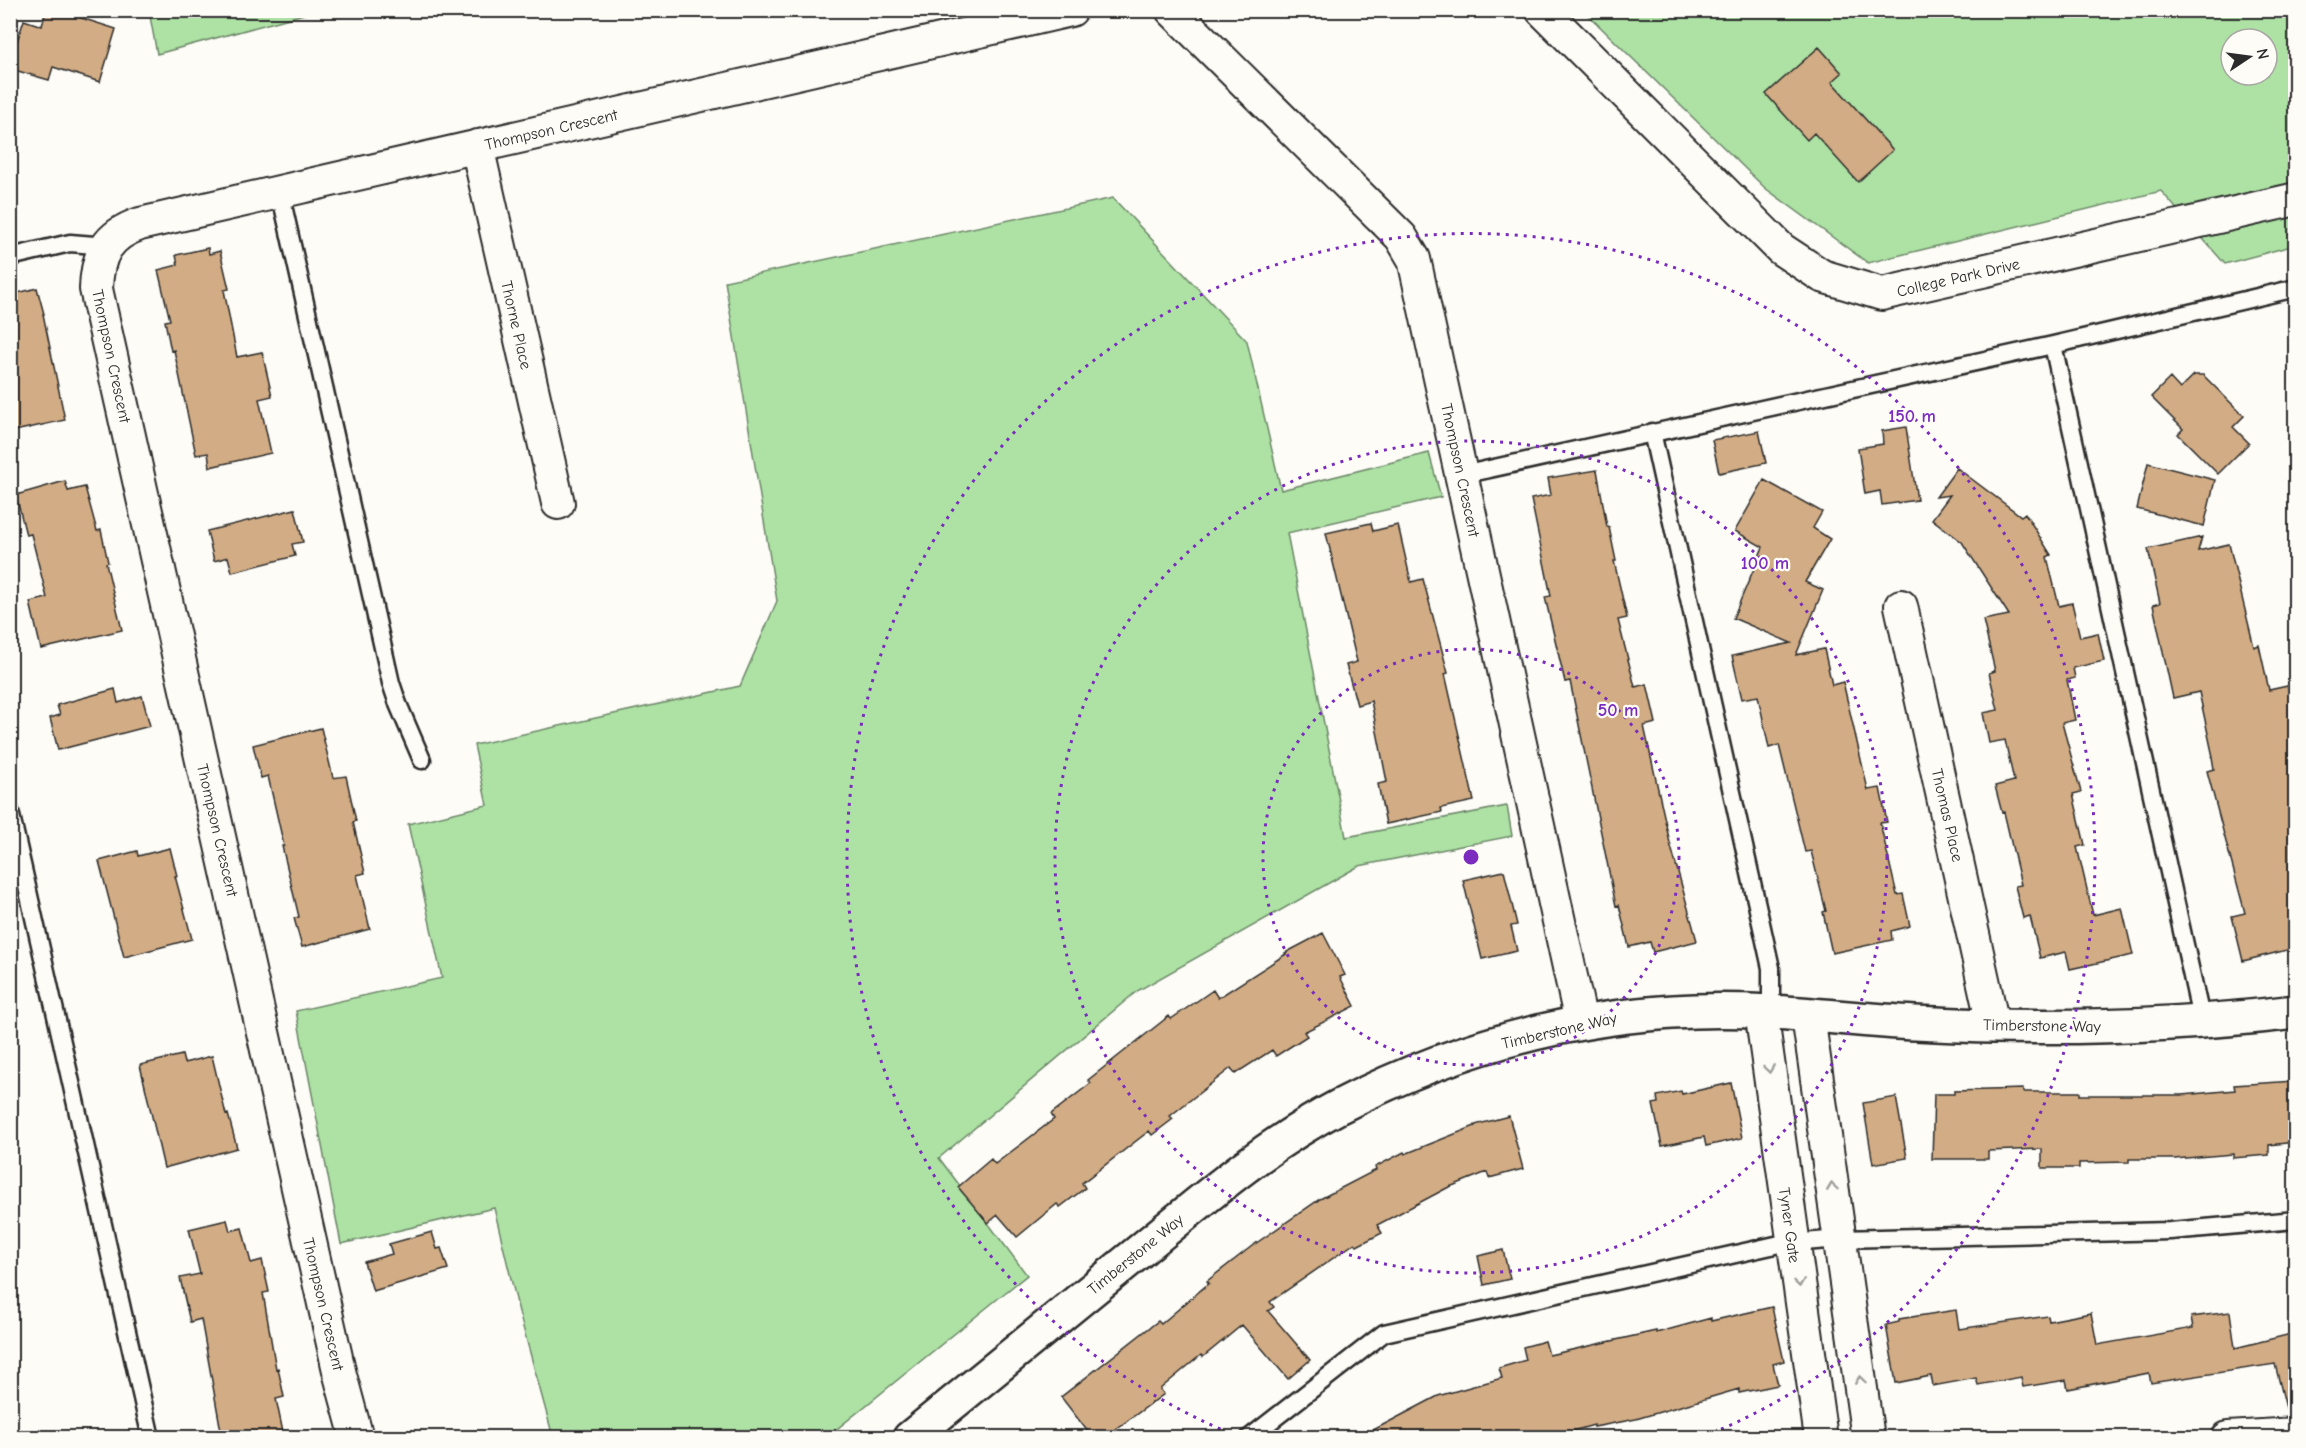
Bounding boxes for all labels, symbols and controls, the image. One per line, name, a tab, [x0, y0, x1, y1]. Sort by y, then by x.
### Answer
north arrow	[2219, 27, 2279, 87]
text: N	[2253, 47, 2273, 61]
street label: Thompson Crescent	[483, 106, 620, 154]
street label: College Park Drive	[1895, 255, 2021, 301]
street label: Thorne Place	[497, 279, 535, 371]
street label: Thompson Crescent	[88, 288, 134, 425]
street label: Thompson Crescent	[1437, 402, 1483, 539]
text: 150 m	[1888, 406, 1936, 427]
text: 100 m	[1741, 553, 1789, 574]
text: 50 m	[1598, 700, 1638, 721]
street label: Thompson Crescent	[193, 762, 241, 899]
street label: Thomas Place	[1928, 767, 1967, 864]
centre of rings	[1461, 847, 1481, 867]
street label: Timberstone Way	[1500, 1009, 1619, 1053]
street label: Timberstone Way	[1983, 1016, 2102, 1036]
one-way arrow	[1762, 1065, 1774, 1074]
one-way arrow	[1827, 1182, 1839, 1191]
street label: Tyner Gate	[1775, 1186, 1803, 1264]
street label: Timberstone Way	[1084, 1210, 1188, 1299]
street label: Thompson Crescent	[299, 1236, 347, 1373]
one-way arrow	[1792, 1279, 1804, 1288]
one-way arrow	[1854, 1375, 1866, 1384]

